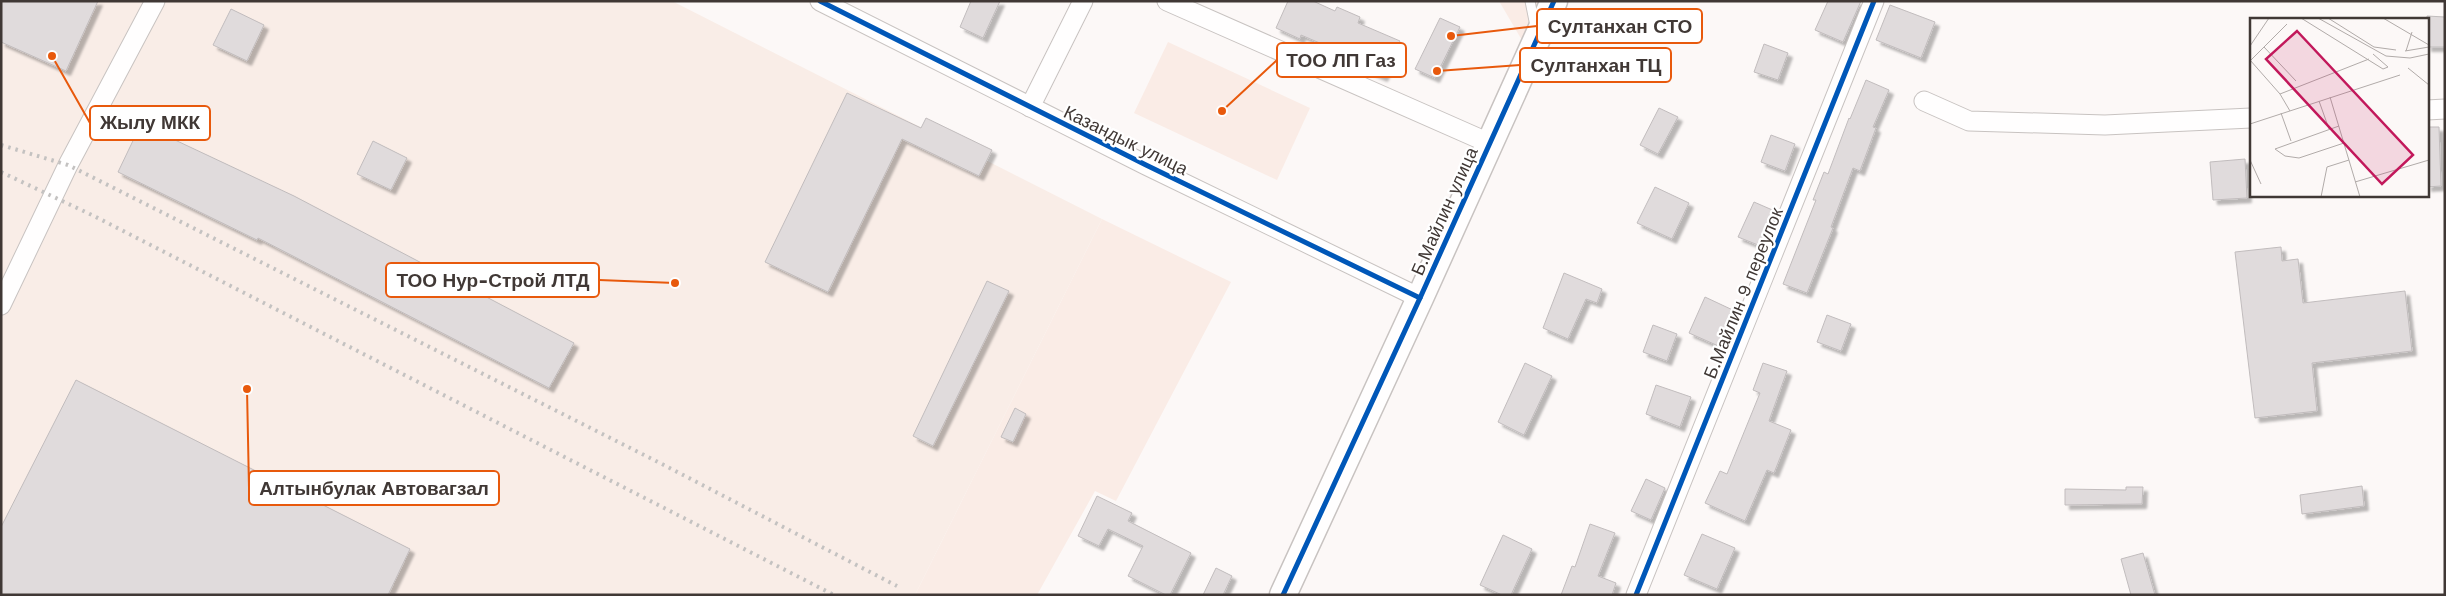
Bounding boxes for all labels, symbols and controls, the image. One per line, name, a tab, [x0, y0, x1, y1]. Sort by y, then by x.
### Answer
callout: Султанхан СТО	[1537, 9, 1702, 43]
text: Султанхан СТО	[1548, 15, 1692, 38]
inset map	[2250, 18, 2428, 196]
callout: ТОО ЛП Газ	[1277, 43, 1406, 77]
callout: Султанхан ТЦ	[1520, 48, 1671, 82]
text: ТОО ЛП Газ	[1286, 49, 1396, 72]
text: Султанхан ТЦ	[1531, 54, 1662, 77]
street label: Казандык улица	[1061, 101, 1192, 180]
callout: Жылу МКК	[90, 106, 210, 140]
text: Жылу МКК	[99, 111, 201, 134]
street label: Б.Майлин улица	[1406, 143, 1482, 278]
street label: Б.Майлин 9 переулок	[1699, 204, 1787, 382]
callout: ТОО Нур-Строй ЛТД	[386, 263, 599, 297]
text: ТОО Нур-Строй ЛТД	[396, 269, 590, 292]
callout: Алтынбулак Автовагзал	[249, 471, 499, 505]
text: Алтынбулак Автовагзал	[259, 477, 489, 500]

